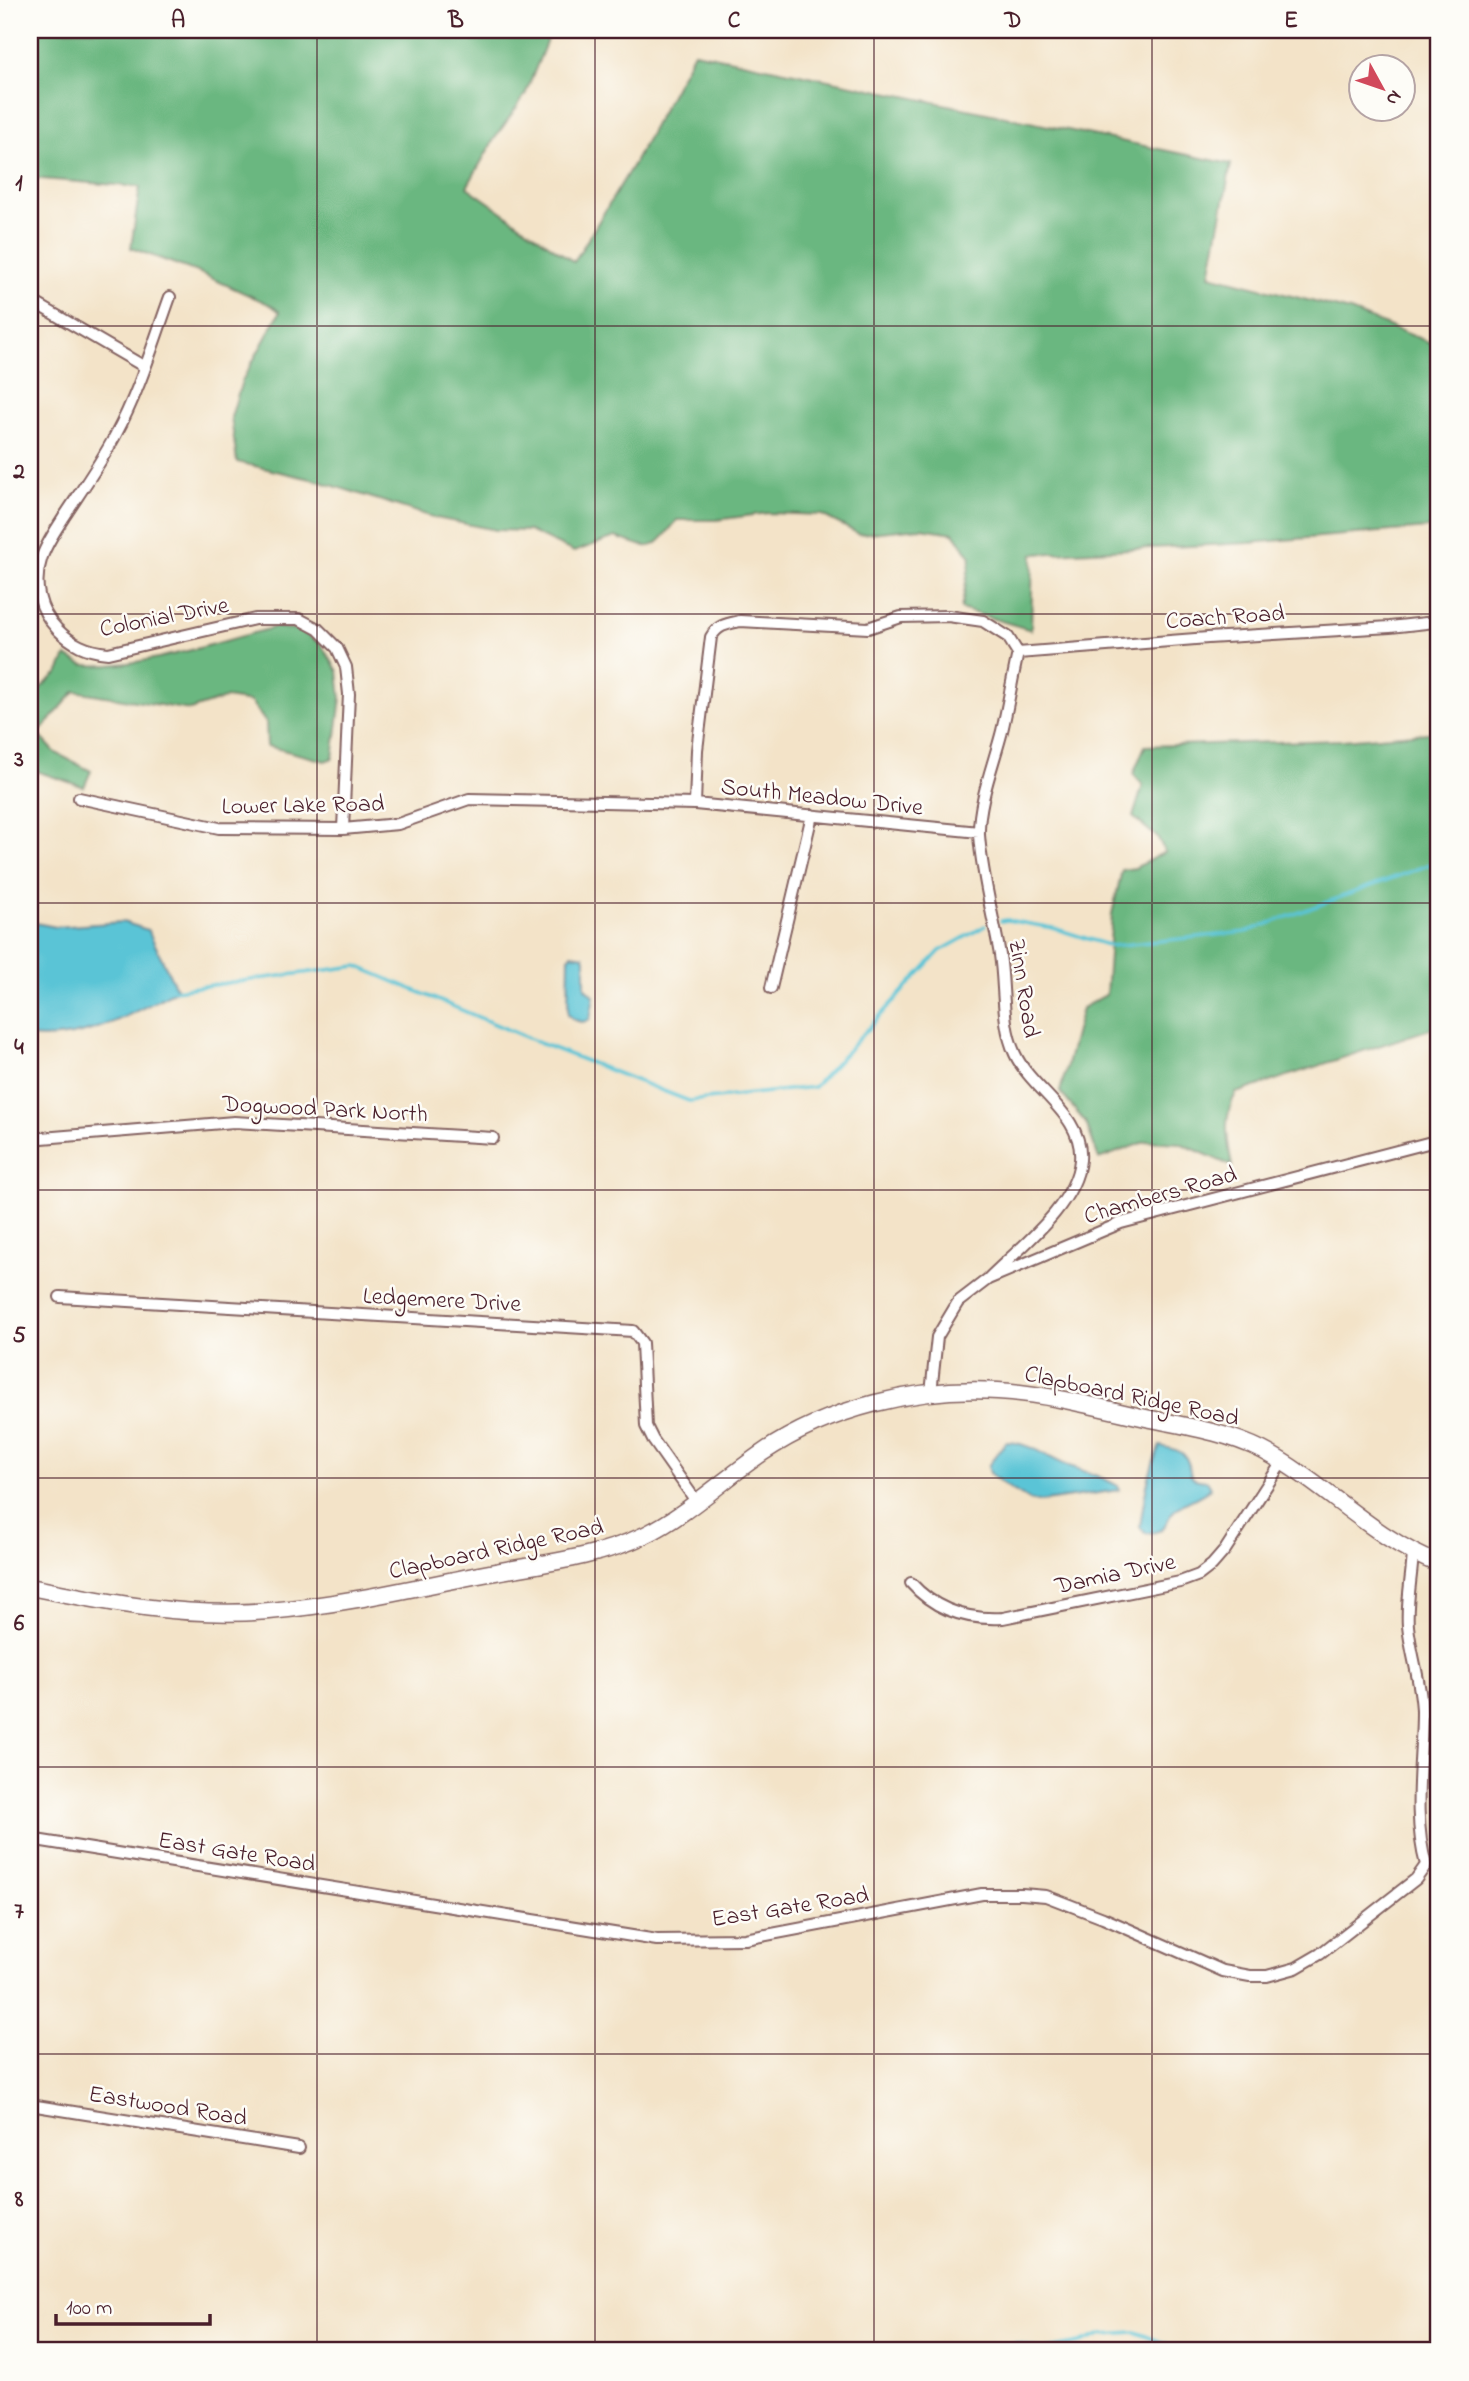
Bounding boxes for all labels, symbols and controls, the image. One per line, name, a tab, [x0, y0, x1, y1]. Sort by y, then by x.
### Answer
text: A	[171, 5, 185, 38]
text: B	[447, 5, 464, 38]
text: C	[728, 5, 741, 38]
text: D	[1004, 5, 1021, 38]
text: E	[1284, 5, 1298, 38]
north arrow	[1346, 52, 1416, 122]
text: N	[1379, 84, 1408, 111]
text: 1	[15, 168, 23, 201]
text: 2	[12, 456, 25, 489]
street label: Colonial Drive	[97, 589, 232, 648]
street label: Coach Road	[1165, 597, 1286, 640]
text: 3	[13, 744, 24, 777]
street label: South Meadow Drive	[719, 770, 925, 827]
street label: Lower Lake Road	[221, 788, 385, 825]
street label: Zinn Road	[997, 936, 1048, 1041]
text: 4	[14, 1032, 24, 1065]
street label: Dogwood Park North	[220, 1088, 429, 1133]
street label: Chambers Road	[1080, 1158, 1242, 1235]
street label: Ledgemere Drive	[362, 1280, 522, 1323]
text: 5	[12, 1320, 26, 1353]
street label: Clapboard Ridge Road	[1021, 1358, 1242, 1437]
street label: Clapboard Ridge Road	[386, 1511, 607, 1590]
street label: Damia Drive	[1051, 1546, 1179, 1606]
text: 6	[14, 1608, 25, 1641]
street label: East Gate Road	[155, 1824, 318, 1883]
street label: East Gate Road	[709, 1879, 872, 1938]
text: 7	[14, 1896, 24, 1929]
street label: Eastwood Road	[86, 2078, 250, 2137]
text: 8	[14, 2184, 24, 2217]
scale bar	[56, 2283, 210, 2327]
text: 100 m	[66, 2294, 112, 2324]

